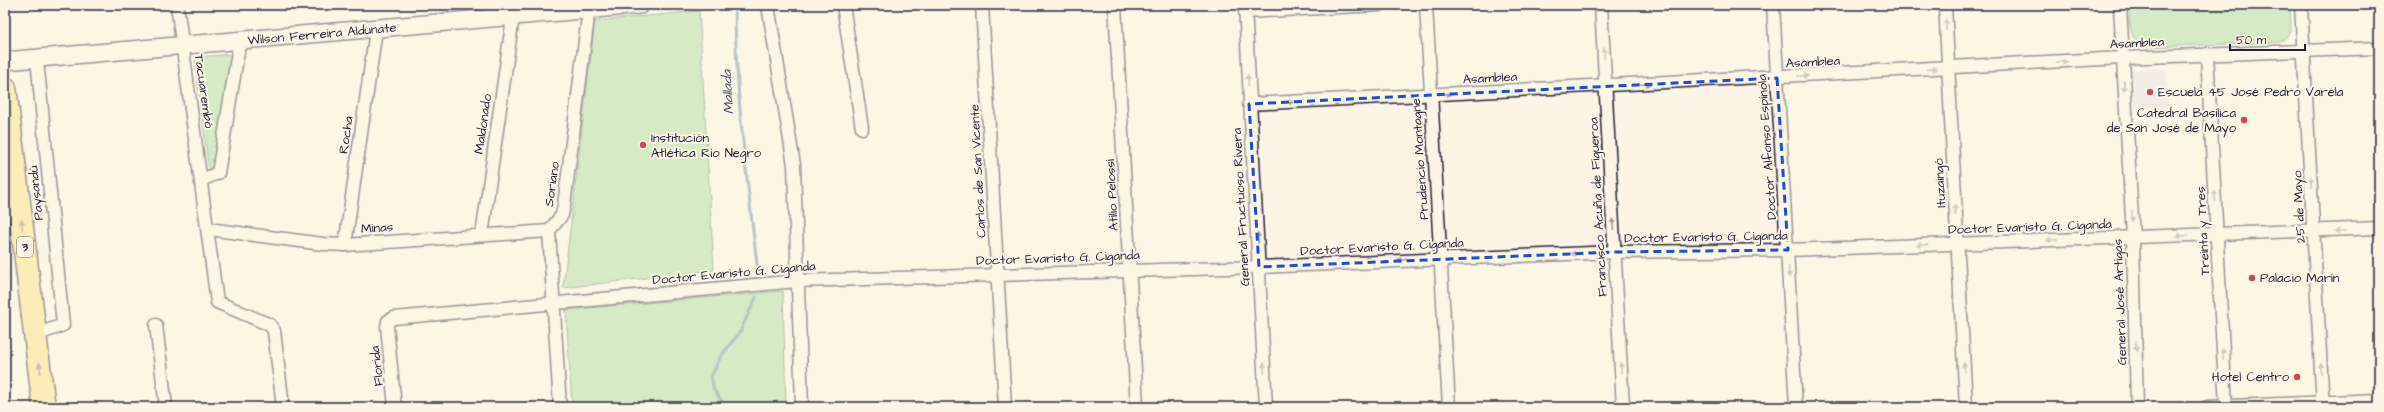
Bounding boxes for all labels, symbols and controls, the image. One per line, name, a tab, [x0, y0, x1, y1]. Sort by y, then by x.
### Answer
street label: Wilson Ferreira Aldunate	[247, 19, 397, 49]
one-way arrow	[1943, 19, 1950, 31]
scale bar	[2230, 26, 2305, 52]
text: 50 m	[2236, 32, 2267, 49]
street label: Asamblea	[2109, 33, 2165, 53]
one-way arrow	[1600, 47, 1607, 59]
street label: Asamblea	[1785, 52, 1841, 72]
street label: Tacuarembó	[190, 53, 218, 130]
one-way arrow	[2056, 58, 2068, 65]
one-way arrow	[1926, 66, 1939, 72]
water label: Mallada	[717, 68, 739, 115]
street label: Asamblea	[1462, 68, 1518, 88]
street label: Doctor Alfonso Espínola	[1753, 73, 1781, 220]
one-way arrow	[1797, 73, 1809, 80]
one-way arrow	[1245, 74, 1252, 86]
one-way arrow	[2121, 80, 2127, 93]
one-way arrow	[1639, 81, 1651, 88]
place label: Escuela 45 José Pedro Varela	[2158, 83, 2344, 101]
marker: Escuela 45 José Pedro Varela	[2145, 87, 2155, 97]
one-way arrow	[1440, 91, 1453, 97]
street label: Maldonado	[470, 92, 496, 155]
street label: Prudencio Montagne	[1407, 98, 1434, 220]
one-way arrow	[1282, 99, 1294, 106]
street label: Carlos de San Vicente	[966, 104, 990, 238]
place label: Catedral Basílica de San José de Mayo	[2107, 104, 2237, 138]
street label: Rocha	[334, 115, 358, 155]
marker: Catedral Basílica de San José de Mayo	[2239, 115, 2249, 125]
street label: Francisco Acuña de Figueroa	[1584, 116, 1613, 297]
one-way arrow	[1776, 122, 1783, 134]
street label: General Fructuoso Rivera	[1228, 127, 1254, 287]
place label: Institución Atlética Río Negro	[651, 129, 762, 163]
marker: Institución Atlética Río Negro	[638, 140, 648, 150]
street label: Ituzaingó	[1930, 157, 1951, 208]
street label: Atilio Pelossi	[1101, 159, 1123, 231]
street label: Soriano	[540, 160, 564, 208]
street label: Paysandú	[24, 164, 49, 221]
street label: 25 de Mayo	[2288, 170, 2311, 244]
one-way arrow	[2308, 176, 2315, 188]
street label: Treinta y Tres	[2192, 186, 2215, 276]
one-way arrow	[2212, 190, 2219, 202]
one-way arrow	[1952, 204, 1959, 216]
one-way arrow	[2128, 210, 2135, 222]
street label: Doctor Evaristo G. Ciganda	[1948, 215, 2113, 240]
street label: Minas	[360, 218, 394, 238]
one-way arrow	[1610, 218, 1617, 230]
one-way arrow	[19, 219, 25, 231]
street label: Doctor Evaristo G. Ciganda	[1624, 227, 1788, 248]
one-way arrow	[2334, 227, 2346, 234]
one-way arrow	[1254, 232, 1261, 244]
one-way arrow	[2175, 233, 2188, 239]
street label: Doctor Evaristo G. Ciganda	[1300, 234, 1465, 261]
road number: 3	[17, 237, 33, 257]
one-way arrow	[2046, 237, 2058, 244]
street label: General José Artigas	[2109, 238, 2132, 365]
one-way arrow	[1915, 242, 1928, 248]
street label: Doctor Evaristo G. Ciganda	[976, 246, 1141, 271]
one-way arrow	[1570, 250, 1582, 257]
street label: Doctor Evaristo G. Ciganda	[652, 257, 817, 290]
one-way arrow	[1396, 257, 1408, 264]
one-way arrow	[1785, 266, 1792, 278]
place label: Palacio Marín	[2260, 269, 2340, 287]
marker: Palacio Marín	[2247, 273, 2257, 283]
one-way arrow	[2132, 340, 2139, 352]
street label: Florida	[366, 344, 388, 387]
one-way arrow	[2220, 347, 2226, 360]
one-way arrow	[1261, 361, 1267, 374]
one-way arrow	[37, 362, 43, 374]
one-way arrow	[1618, 362, 1625, 374]
one-way arrow	[1961, 362, 1968, 374]
one-way arrow	[2318, 362, 2325, 374]
place label: Hotel Centro	[2212, 368, 2290, 386]
marker: Hotel Centro	[2292, 372, 2302, 382]

